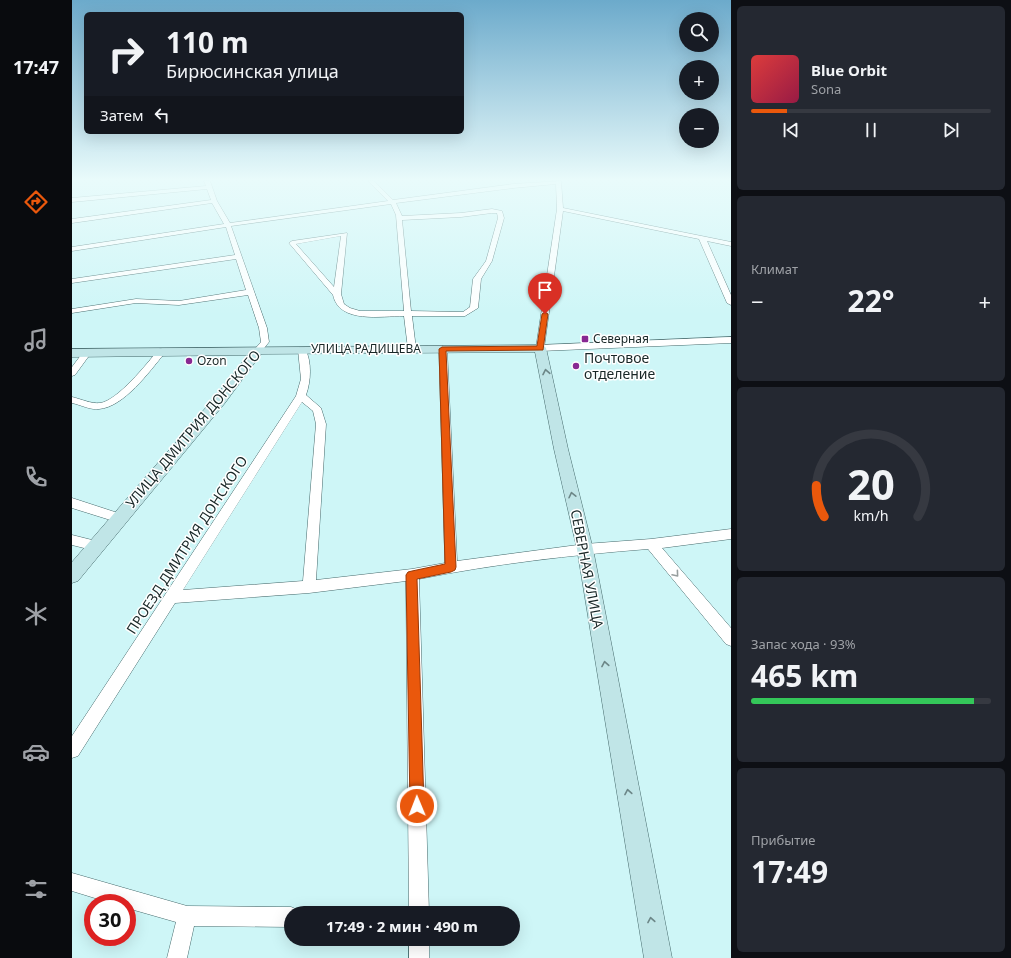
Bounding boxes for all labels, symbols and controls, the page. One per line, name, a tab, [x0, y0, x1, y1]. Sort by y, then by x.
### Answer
map controls	[679, 12, 719, 148]
button: search	[679, 12, 719, 52]
text: 110 m	[166, 23, 249, 61]
icon: right	[100, 28, 152, 80]
text: 17:47	[13, 55, 59, 79]
text: Бирюсинская улица	[166, 59, 339, 83]
button: +	[679, 60, 719, 100]
text: Blue Orbit	[811, 60, 887, 80]
text: Sona	[811, 80, 841, 98]
icon: left	[151, 104, 173, 126]
text: Затем	[100, 105, 143, 125]
button: −	[679, 108, 719, 148]
icon: previous	[780, 119, 802, 141]
icon: pause	[860, 119, 882, 141]
icon: next	[940, 119, 962, 141]
icon: directions	[22, 188, 50, 216]
text: Климат	[751, 260, 798, 278]
pin	[528, 273, 562, 314]
icon: arrive	[534, 279, 556, 301]
text: 22°	[847, 280, 895, 321]
text: −	[751, 286, 764, 316]
text: +	[978, 286, 991, 316]
icon: music	[22, 326, 50, 354]
place label: Северная	[593, 330, 649, 347]
marker: Северная	[580, 334, 590, 344]
street label: УЛИЦА РАДИЩЕВА	[311, 340, 421, 357]
street label: УЛИЦА ДМИТРИЯ ДОНСКОГО	[121, 346, 264, 512]
place label: Почтовое отделение	[584, 348, 656, 383]
place label: Ozon	[197, 352, 227, 369]
marker: Ozon	[184, 356, 194, 366]
marker: Почтовое отделение	[571, 361, 581, 371]
one-way arrow	[542, 369, 550, 375]
street label: ПРОЕЗД ДМИТРИЯ ДОНСКОГО	[122, 452, 251, 637]
text: 20	[847, 456, 895, 512]
icon: phone	[22, 463, 50, 491]
one-way arrow	[569, 492, 577, 498]
text: km/h	[853, 506, 889, 525]
street label: СЕВЕРНАЯ УЛИЦА	[567, 508, 608, 630]
one-way arrow	[672, 569, 679, 576]
icon: climate	[22, 600, 50, 628]
text: Запас хода · 93%	[751, 635, 856, 653]
text: 465 km	[751, 655, 858, 696]
one-way arrow	[602, 660, 610, 667]
icon: car	[22, 738, 50, 766]
position arrow	[396, 785, 438, 827]
one-way arrow	[624, 788, 633, 795]
text: Прибытие	[751, 831, 815, 849]
text: 17:49	[751, 851, 828, 892]
icon: filters	[22, 875, 50, 903]
speed limit sign: 30	[84, 894, 136, 946]
text: 17:49 · 2 мин · 490 m	[326, 916, 478, 936]
one-way arrow	[647, 916, 656, 923]

